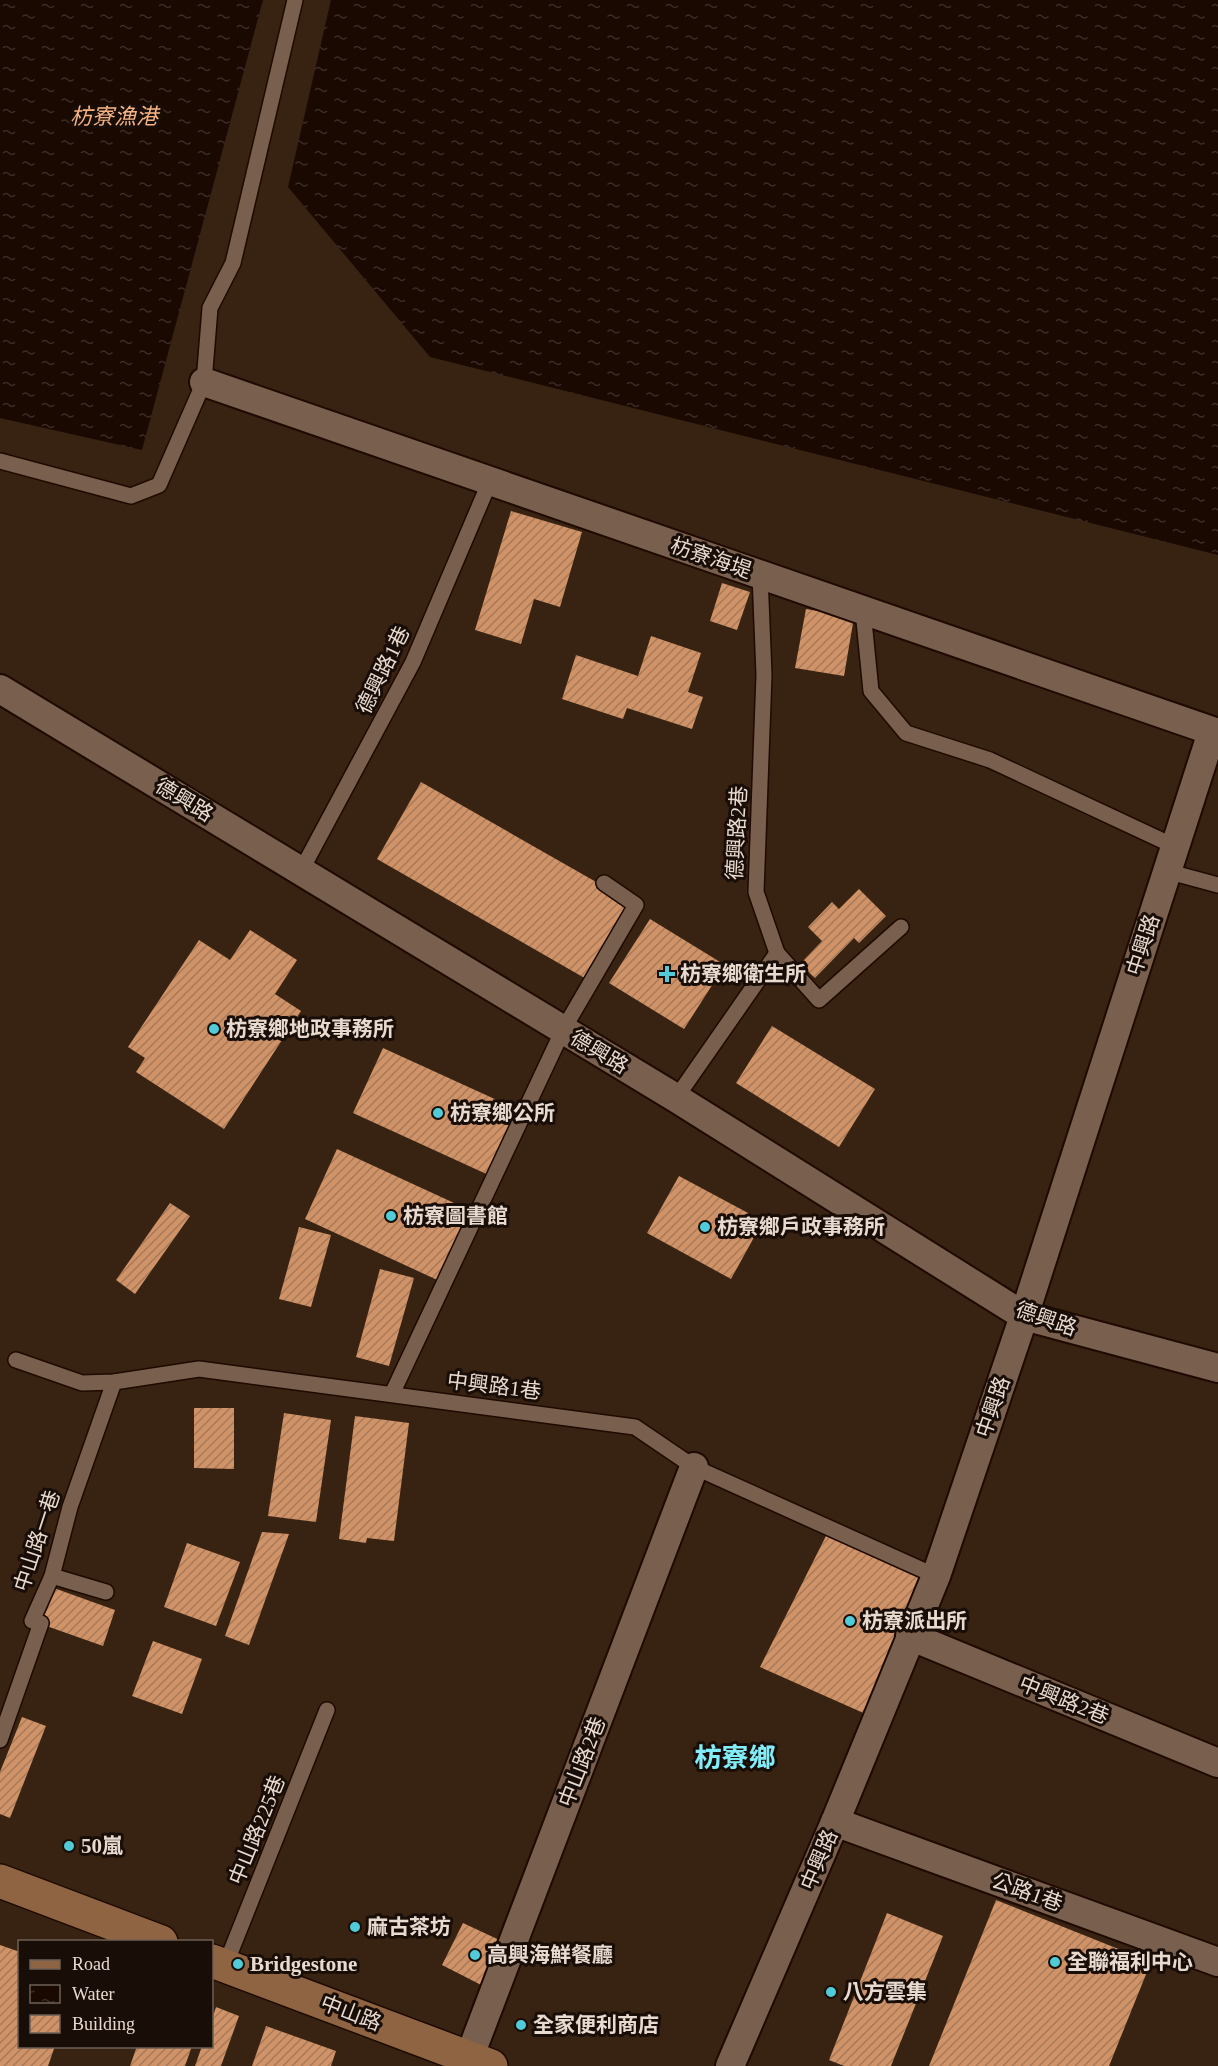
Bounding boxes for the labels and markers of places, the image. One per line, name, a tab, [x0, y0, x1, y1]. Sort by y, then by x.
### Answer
place label: 枋寮鄉衛生所	[680, 962, 806, 986]
marker: 枋寮鄉衛生所	[658, 965, 676, 983]
place label: 枋寮鄉地政事務所	[226, 1017, 394, 1041]
marker: 枋寮鄉地政事務所	[207, 1022, 221, 1036]
place label: 枋寮鄉公所	[450, 1101, 555, 1125]
marker: 枋寮鄉公所	[431, 1106, 445, 1120]
place label: 枋寮圖書館	[403, 1204, 508, 1228]
marker: 枋寮圖書館	[384, 1209, 398, 1223]
place label: 枋寮鄉戶政事務所	[717, 1215, 885, 1239]
marker: 枋寮鄉戶政事務所	[698, 1220, 712, 1234]
place label: 枋寮派出所	[862, 1609, 967, 1633]
marker: 枋寮派出所	[843, 1614, 857, 1628]
place label: 50嵐	[81, 1834, 123, 1858]
marker: 50嵐	[62, 1839, 76, 1853]
place label: 麻古茶坊	[367, 1915, 451, 1939]
marker: 麻古茶坊	[348, 1920, 362, 1934]
place label: 高興海鮮餐廳	[487, 1943, 613, 1967]
marker: 高興海鮮餐廳	[468, 1948, 482, 1962]
place label: 全聯福利中心	[1067, 1950, 1193, 1974]
place label: Bridgestone	[250, 1952, 357, 1976]
marker: 全聯福利中心	[1048, 1955, 1062, 1969]
marker: Bridgestone	[231, 1957, 245, 1971]
place label: 八方雲集	[843, 1980, 927, 2004]
marker: 八方雲集	[824, 1985, 838, 1999]
place label: 全家便利商店	[533, 2013, 659, 2037]
marker: 全家便利商店	[514, 2018, 528, 2032]

